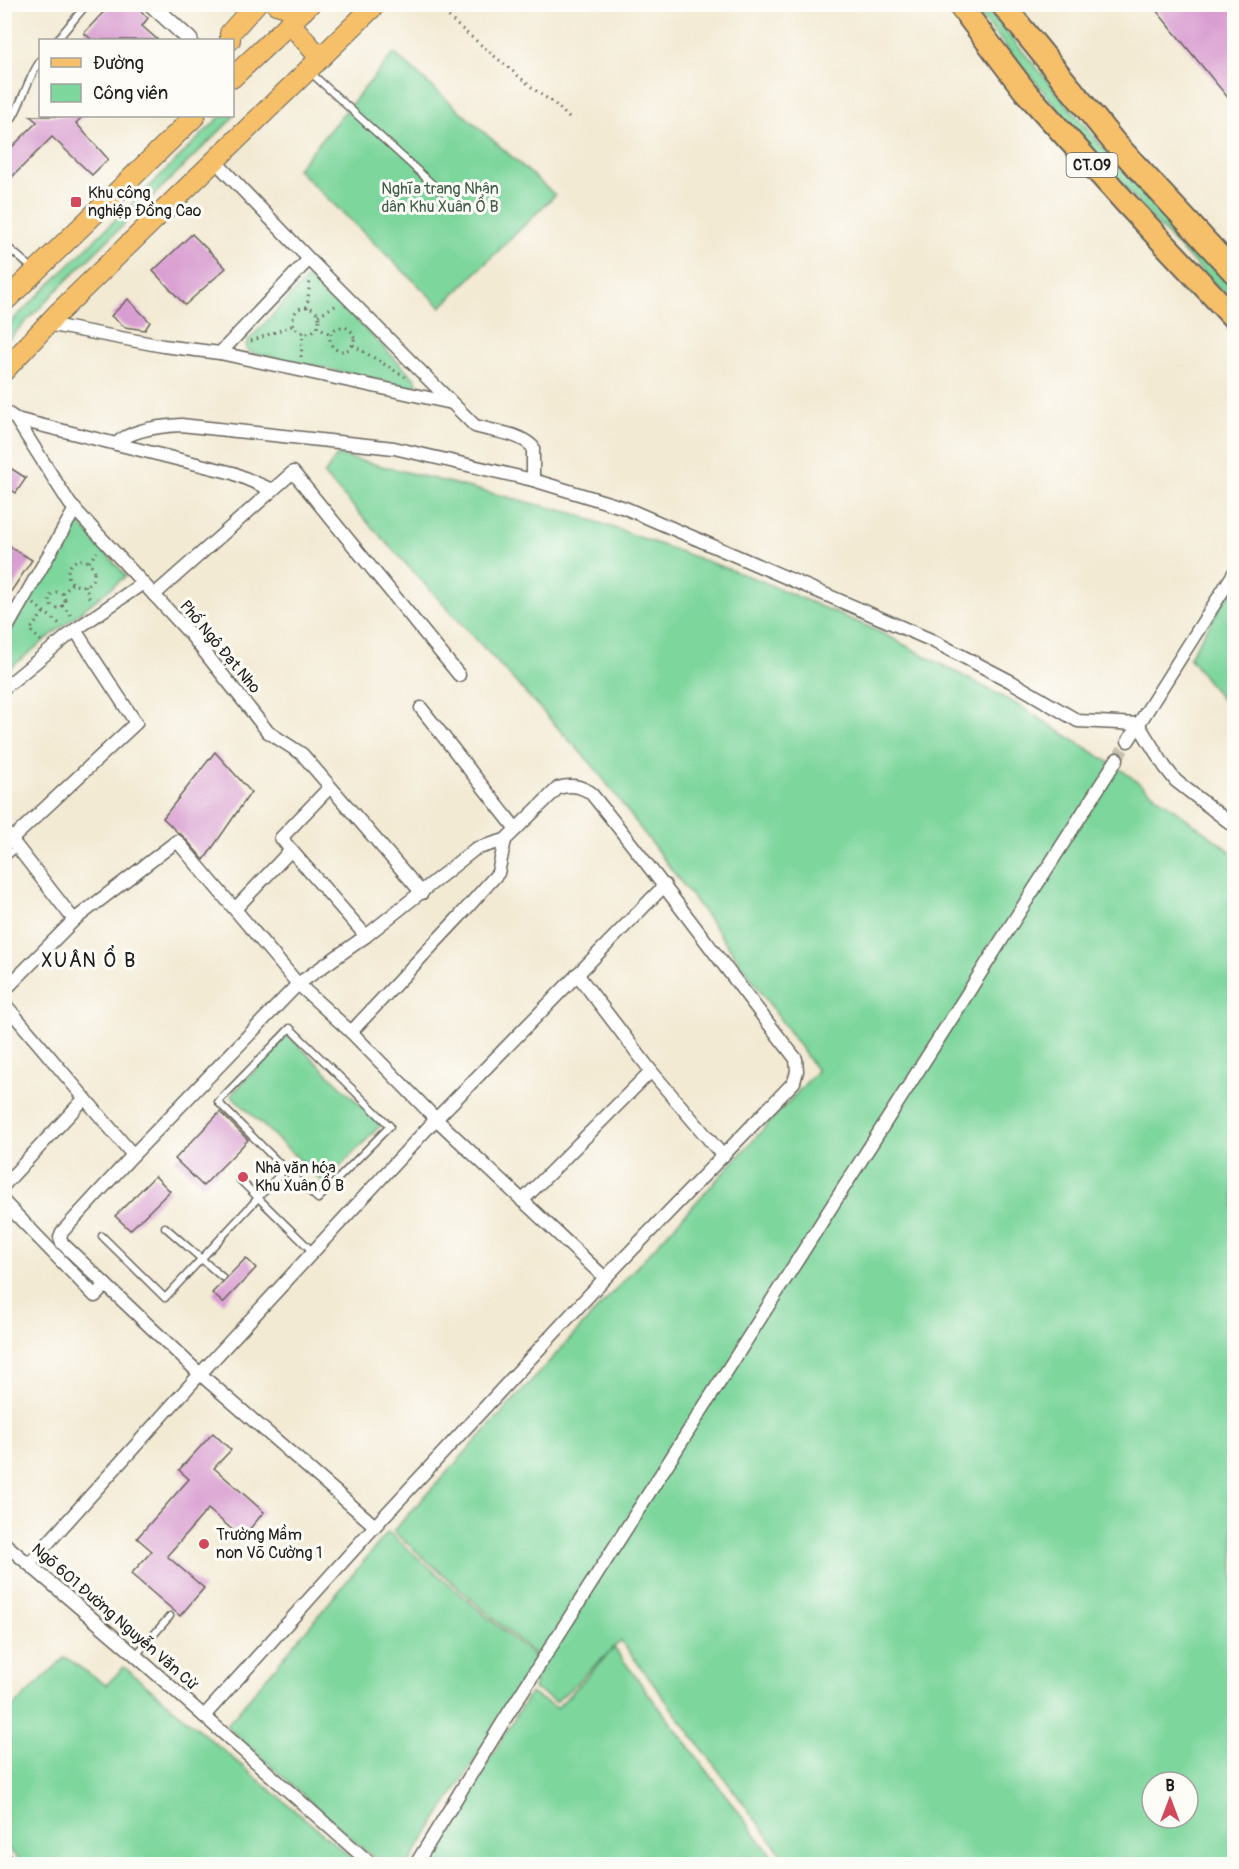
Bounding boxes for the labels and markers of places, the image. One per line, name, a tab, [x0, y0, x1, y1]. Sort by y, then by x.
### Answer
place label: Khu công nghiệp Đồng Cao	[88, 183, 202, 221]
marker: Khu công nghiệp Đồng Cao	[69, 195, 83, 209]
place label: Nhà văn hóa Khu Xuân Ổ B	[255, 1158, 344, 1196]
marker: Nhà văn hóa Khu Xuân Ổ B	[236, 1170, 250, 1184]
place label: Trường Mầm non Võ Cường 1	[216, 1524, 322, 1563]
marker: Trường Mầm non Võ Cường 1	[197, 1537, 211, 1551]

